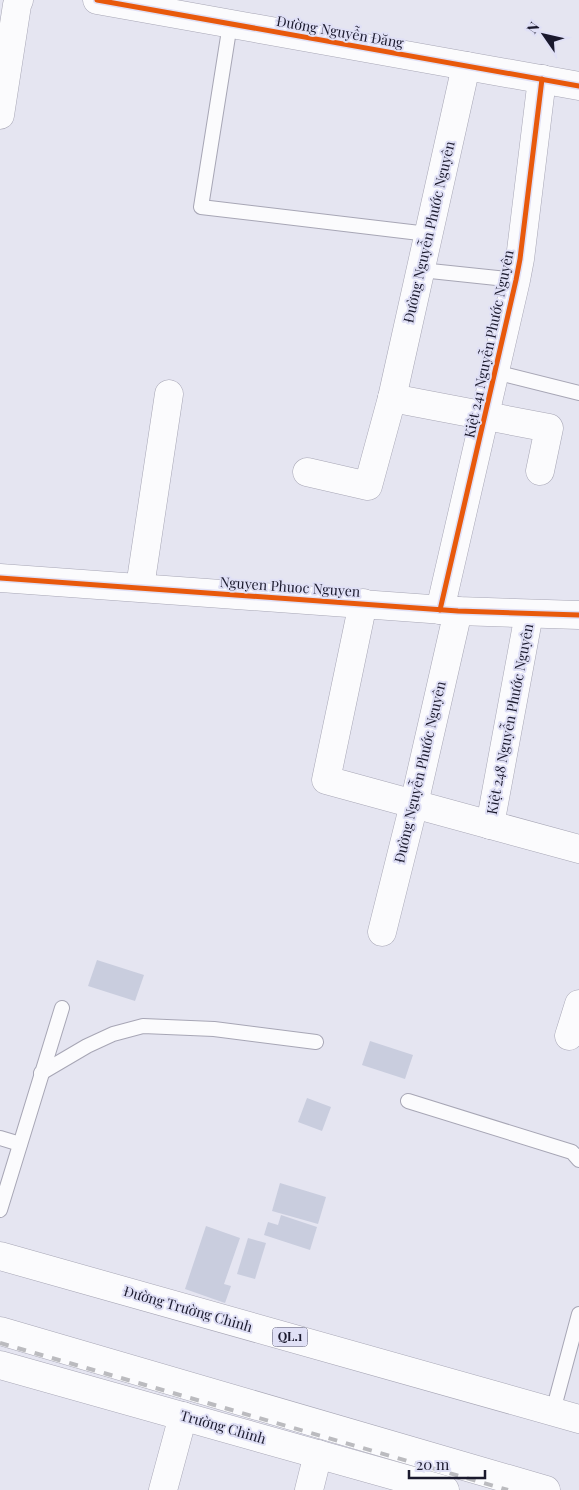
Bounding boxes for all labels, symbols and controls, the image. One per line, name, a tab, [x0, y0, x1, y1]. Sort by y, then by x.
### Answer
street label: Đường Nguyễn Đăng	[275, 10, 406, 52]
north arrow	[519, 10, 569, 60]
text: N	[522, 18, 544, 37]
street label: Đường Nguyễn Phước Nguyên	[397, 138, 459, 325]
street label: Kiệt 241 Nguyễn Phước Nguyên	[458, 247, 518, 440]
street label: Nguyen Phuoc Nguyen	[219, 572, 362, 601]
street label: Kiệt 248 Nguyễn Phước Nguyên	[481, 621, 537, 816]
street label: Đường Nguyễn Phước Nguyên	[388, 678, 450, 865]
street label: Đường Trường Chinh	[122, 1281, 255, 1336]
road number: QL.1	[272, 1328, 308, 1346]
street label: Trường Chinh	[178, 1405, 269, 1448]
scale bar	[409, 1448, 485, 1480]
text: 20 m	[416, 1454, 450, 1474]

